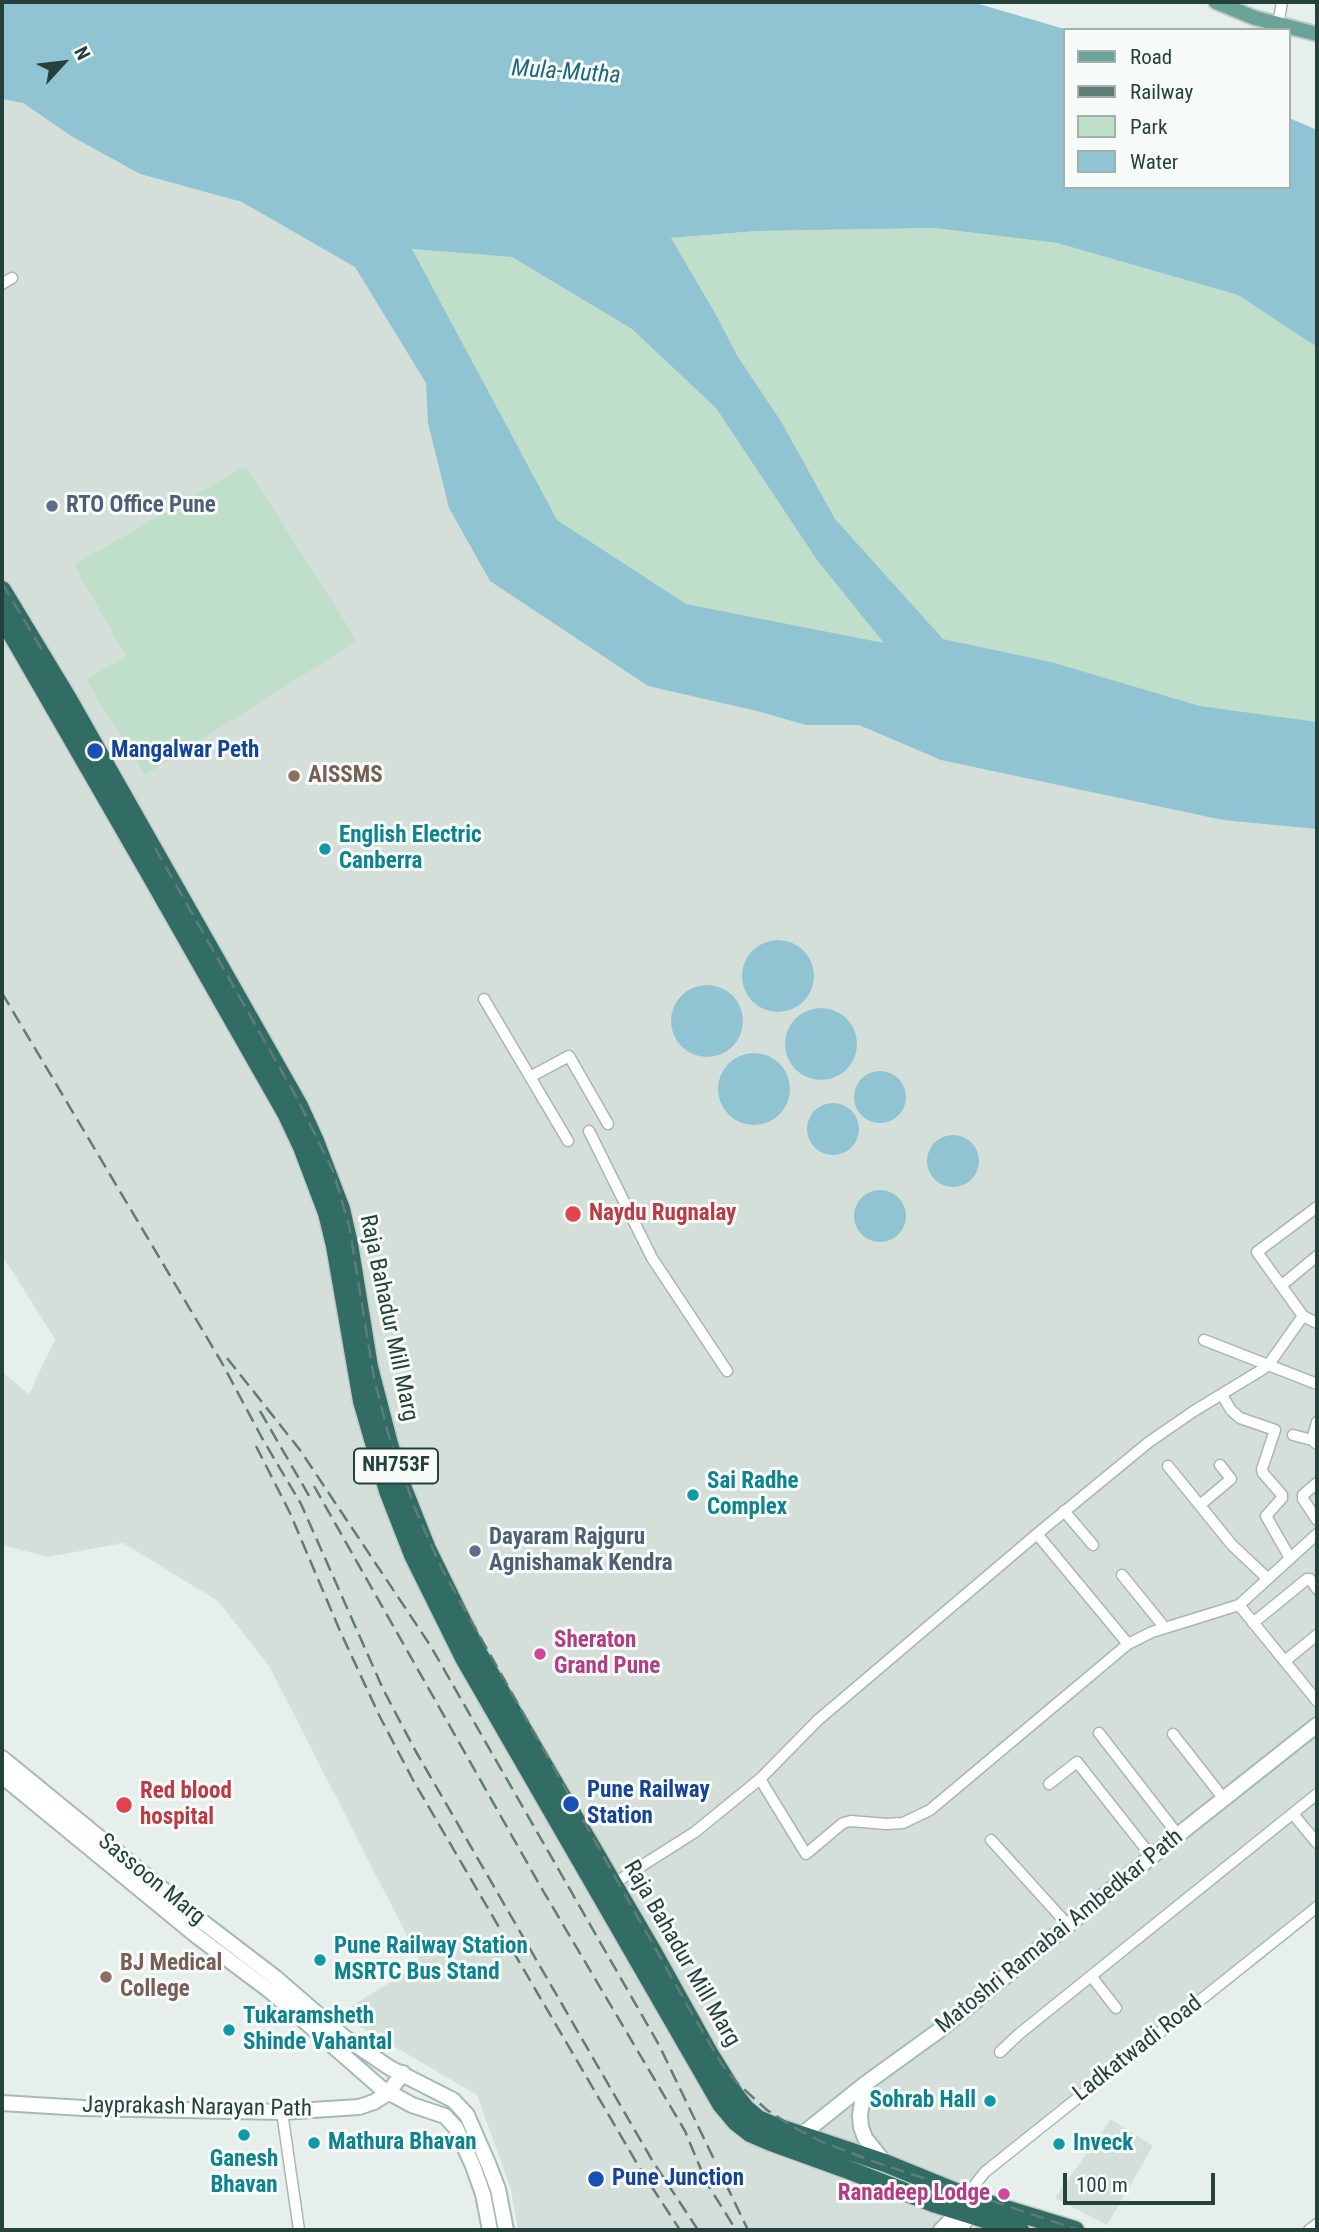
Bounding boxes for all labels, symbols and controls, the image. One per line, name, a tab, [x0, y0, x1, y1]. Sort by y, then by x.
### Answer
north arrow	[28, 28, 98, 98]
legend	[1064, 28, 1291, 189]
text: N	[69, 43, 95, 64]
text: Road	[1130, 45, 1172, 69]
water label: Mula-Mutha	[511, 55, 621, 91]
text: Railway	[1130, 80, 1193, 104]
text: Park	[1130, 115, 1167, 139]
text: Water	[1130, 150, 1178, 174]
place label: RTO Office Pune	[66, 492, 216, 520]
marker: RTO Office Pune	[44, 498, 60, 514]
place label: Mangalwar Peth	[111, 737, 259, 765]
marker: Mangalwar Peth	[85, 741, 105, 761]
place label: AISSMS	[308, 762, 383, 790]
marker: AISSMS	[286, 768, 302, 784]
place label: English Electric Canberra	[339, 822, 482, 876]
marker: English Electric Canberra	[317, 841, 333, 857]
place label: Naydu Rugnalay	[589, 1200, 736, 1228]
marker: Naydu Rugnalay	[563, 1204, 583, 1224]
street label: Raja Bahadur Mill Marg	[353, 1212, 423, 1424]
road number: NH753F	[354, 1448, 438, 1484]
place label: Sai Radhe Complex	[707, 1468, 799, 1522]
marker: Sai Radhe Complex	[685, 1487, 701, 1503]
place label: Dayaram Rajguru Agnishamak Kendra	[489, 1524, 672, 1578]
marker: Dayaram Rajguru Agnishamak Kendra	[467, 1543, 483, 1559]
place label: Sheraton Grand Pune	[554, 1627, 660, 1681]
marker: Sheraton Grand Pune	[532, 1646, 548, 1662]
place label: Pune Railway Station	[587, 1777, 710, 1831]
place label: Red blood hospital	[140, 1778, 232, 1832]
marker: Pune Railway Station	[561, 1794, 581, 1814]
marker: Red blood hospital	[114, 1795, 134, 1815]
street label: Matoshri Ramabai Ambedkar Path	[931, 1824, 1189, 2040]
street label: Sassoon Marg	[92, 1828, 210, 1932]
street label: Raja Bahadur Mill Marg	[616, 1856, 746, 2052]
place label: Pune Railway Station MSRTC Bus Stand	[334, 1933, 528, 1987]
place label: BJ Medical College	[120, 1950, 222, 2004]
marker: Pune Railway Station MSRTC Bus Stand	[312, 1952, 328, 1968]
marker: BJ Medical College	[98, 1969, 114, 1985]
street label: Ladkatwadi Road	[1068, 1990, 1208, 2108]
place label: Tukaramsheth Shinde Vahantal	[243, 2003, 392, 2057]
marker: Tukaramsheth Shinde Vahantal	[221, 2022, 237, 2038]
place label: Sohrab Hall	[869, 2087, 976, 2115]
street label: Jayprakash Narayan Path	[82, 2092, 312, 2124]
marker: Sohrab Hall	[982, 2093, 998, 2109]
marker: Ganesh Bhavan	[236, 2127, 252, 2143]
place label: Mathura Bhavan	[328, 2129, 477, 2157]
place label: Inveck	[1073, 2130, 1133, 2158]
marker: Mathura Bhavan	[306, 2135, 322, 2151]
marker: Inveck	[1051, 2136, 1067, 2152]
place label: Ganesh Bhavan	[210, 2146, 278, 2200]
scale bar	[1067, 2158, 1219, 2202]
place label: Pune Junction	[612, 2165, 744, 2193]
marker: Pune Junction	[586, 2169, 606, 2189]
text: 100 m	[1076, 2173, 1128, 2197]
place label: Ranadeep Lodge	[838, 2180, 990, 2208]
marker: Ranadeep Lodge	[996, 2186, 1012, 2202]

